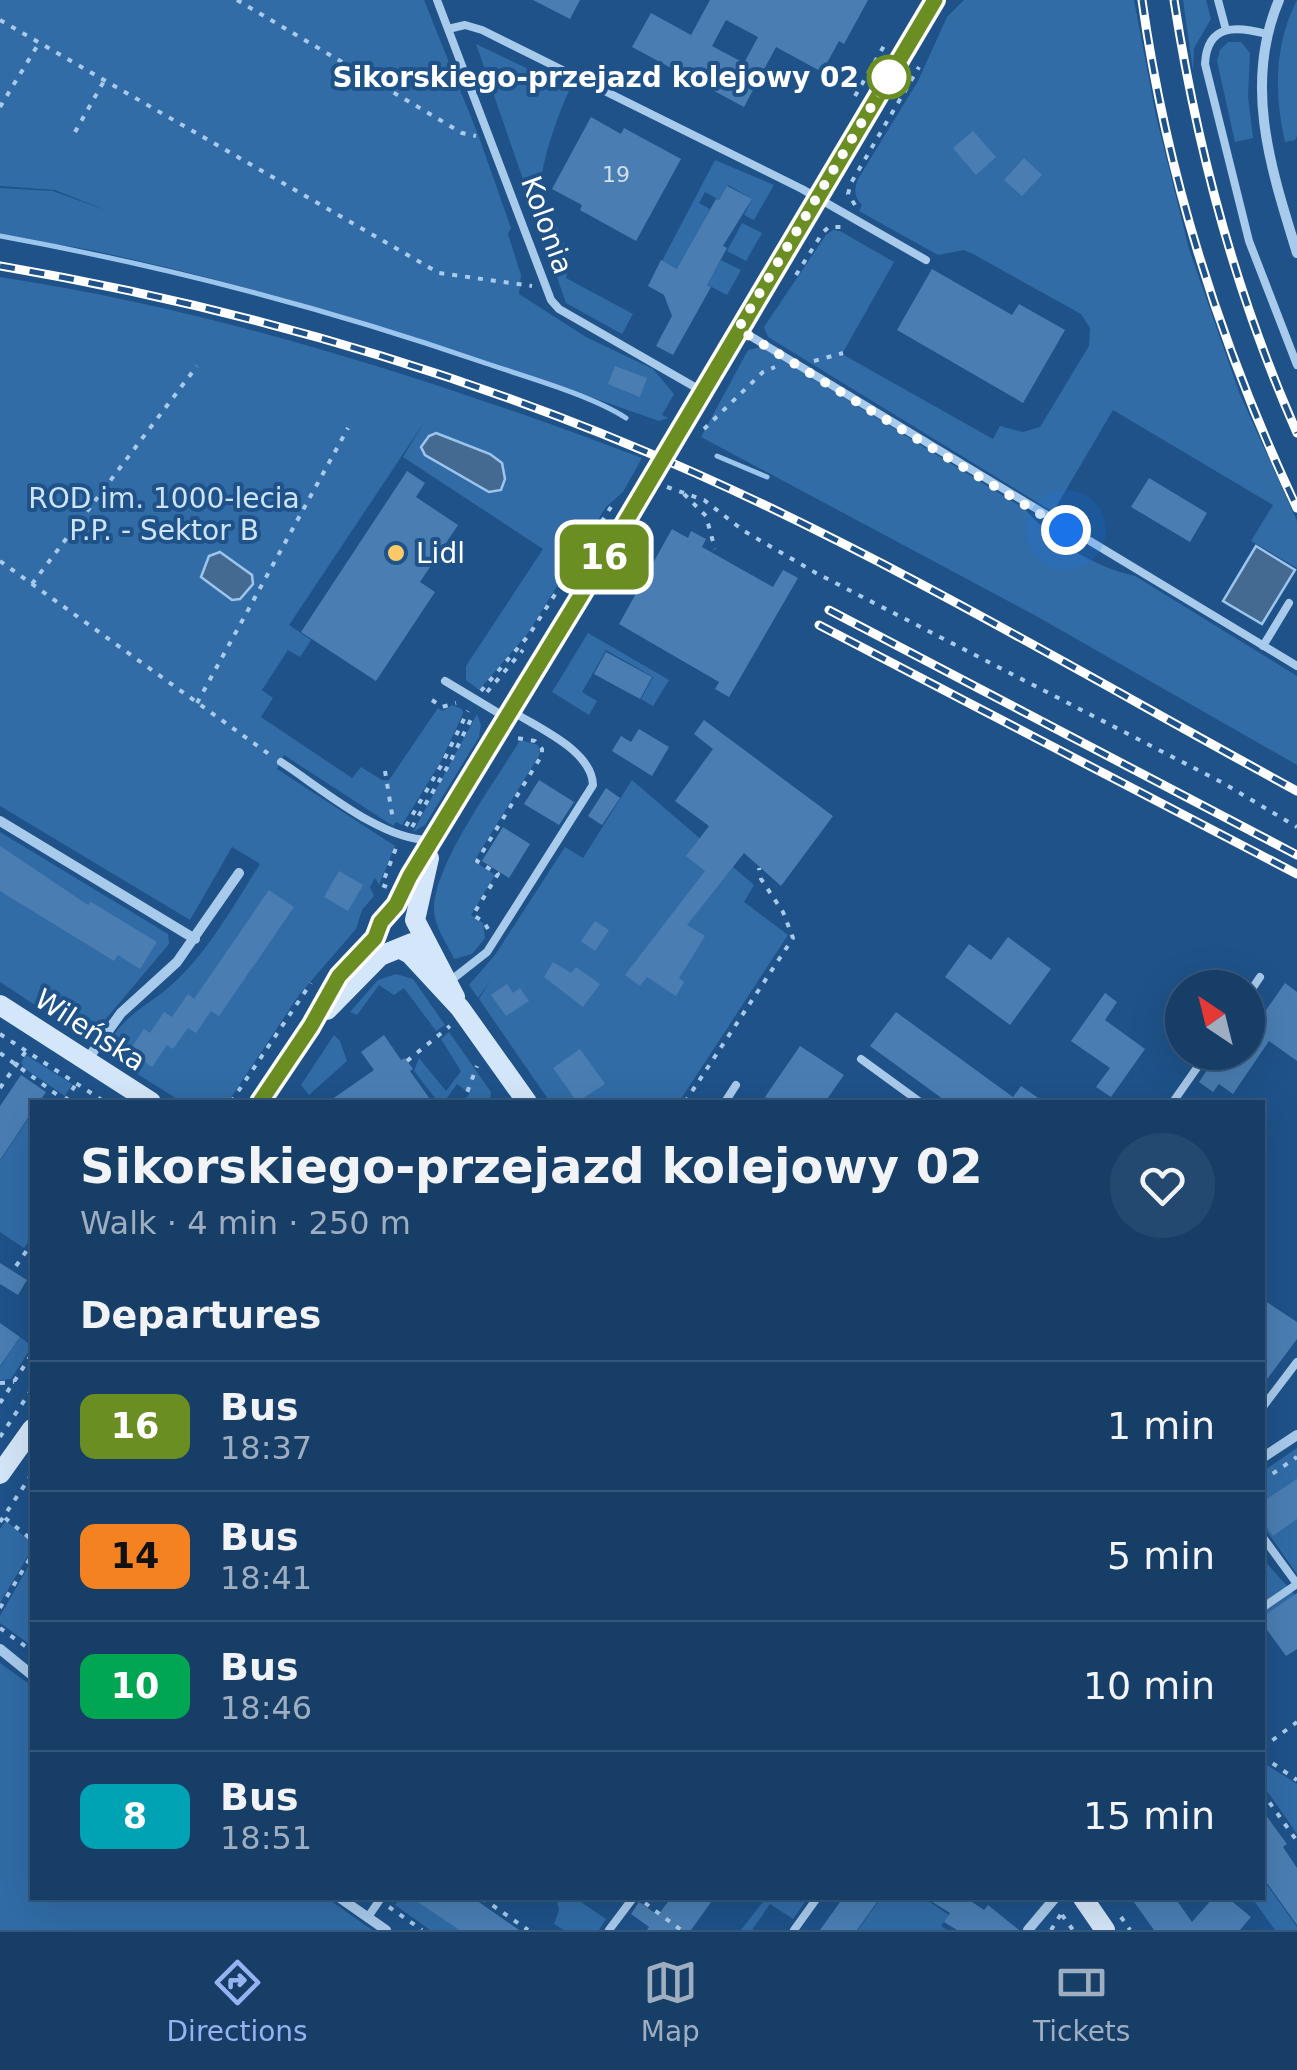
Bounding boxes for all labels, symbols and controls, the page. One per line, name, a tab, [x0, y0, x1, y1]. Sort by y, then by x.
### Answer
marker: Sikorskiego-przejazd kolejowy 02	[868, 56, 910, 98]
place label: Sikorskiego-przejazd kolejowy 02	[332, 61, 859, 94]
house number: 19	[602, 162, 630, 187]
street label: Kolonia	[514, 172, 580, 278]
park label: ROD im. 1000-lecia P.P. - Sektor B	[28, 482, 300, 547]
your location	[1041, 505, 1091, 555]
line badge: 16	[559, 524, 649, 590]
place label: Lidl	[416, 537, 465, 570]
text: 16	[580, 537, 628, 577]
marker: Lidl	[385, 542, 407, 564]
north arrow	[1165, 970, 1265, 1070]
map controls	[1165, 970, 1265, 1070]
street label: Wileńska	[29, 982, 151, 1078]
button: heart	[1110, 1133, 1215, 1238]
text: Sikorskiego-przejazd kolejowy 02	[80, 1138, 983, 1194]
text: Walk · 4 min · 250 m	[80, 1204, 411, 1242]
text: Departures	[80, 1293, 321, 1337]
text: Bus	[220, 1385, 299, 1429]
text: 1 min	[1107, 1404, 1215, 1448]
text: 16	[111, 1406, 159, 1446]
text: 18:37	[220, 1429, 312, 1467]
text: Bus	[220, 1515, 299, 1559]
text: 5 min	[1107, 1534, 1215, 1578]
text: 14	[111, 1536, 159, 1576]
text: 18:41	[220, 1559, 312, 1597]
text: Bus	[220, 1645, 299, 1689]
text: 10 min	[1083, 1664, 1215, 1708]
text: 10	[111, 1666, 159, 1706]
text: 18:46	[220, 1689, 312, 1727]
text: Bus	[220, 1775, 299, 1819]
text: 15 min	[1083, 1794, 1215, 1838]
text: 8	[123, 1796, 147, 1836]
text: 18:51	[220, 1819, 312, 1857]
tab: Directions	[167, 1955, 308, 2048]
tab: Map	[641, 1955, 700, 2048]
tab: Tickets	[1033, 1955, 1130, 2048]

